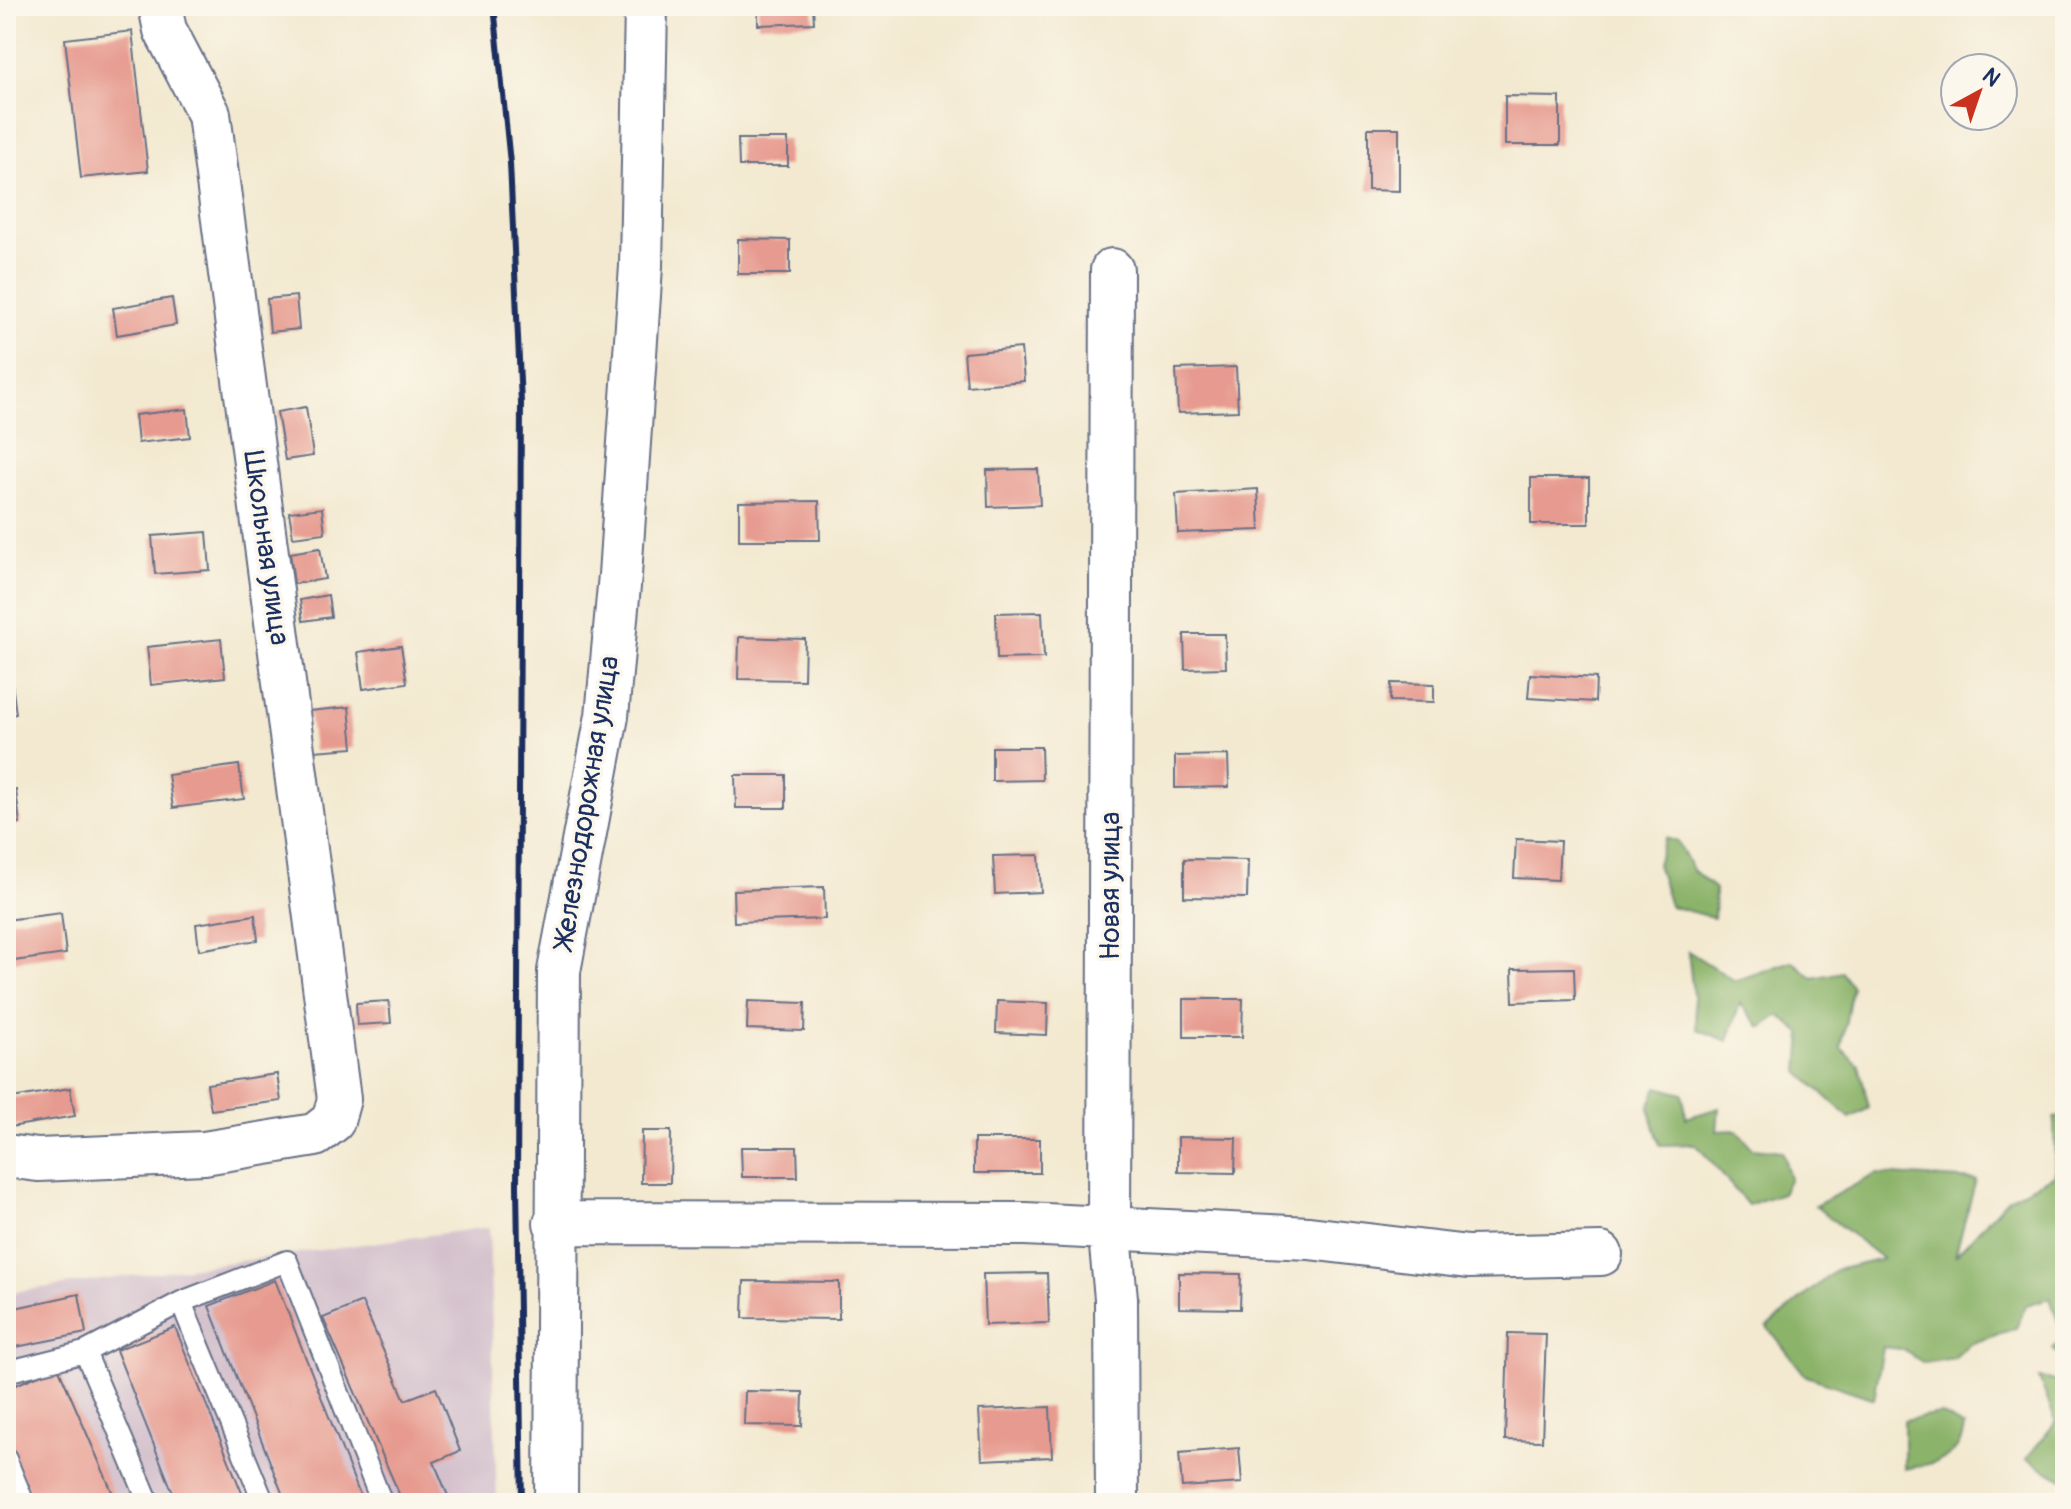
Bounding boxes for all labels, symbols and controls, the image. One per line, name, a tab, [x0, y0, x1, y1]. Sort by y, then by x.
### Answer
north arrow	[1939, 52, 2019, 132]
text: N	[1977, 62, 2006, 93]
street label: Школьная улица	[235, 449, 297, 647]
street label: Железнодорожная улица	[546, 653, 627, 955]
street label: Новая улица	[1093, 812, 1128, 960]

